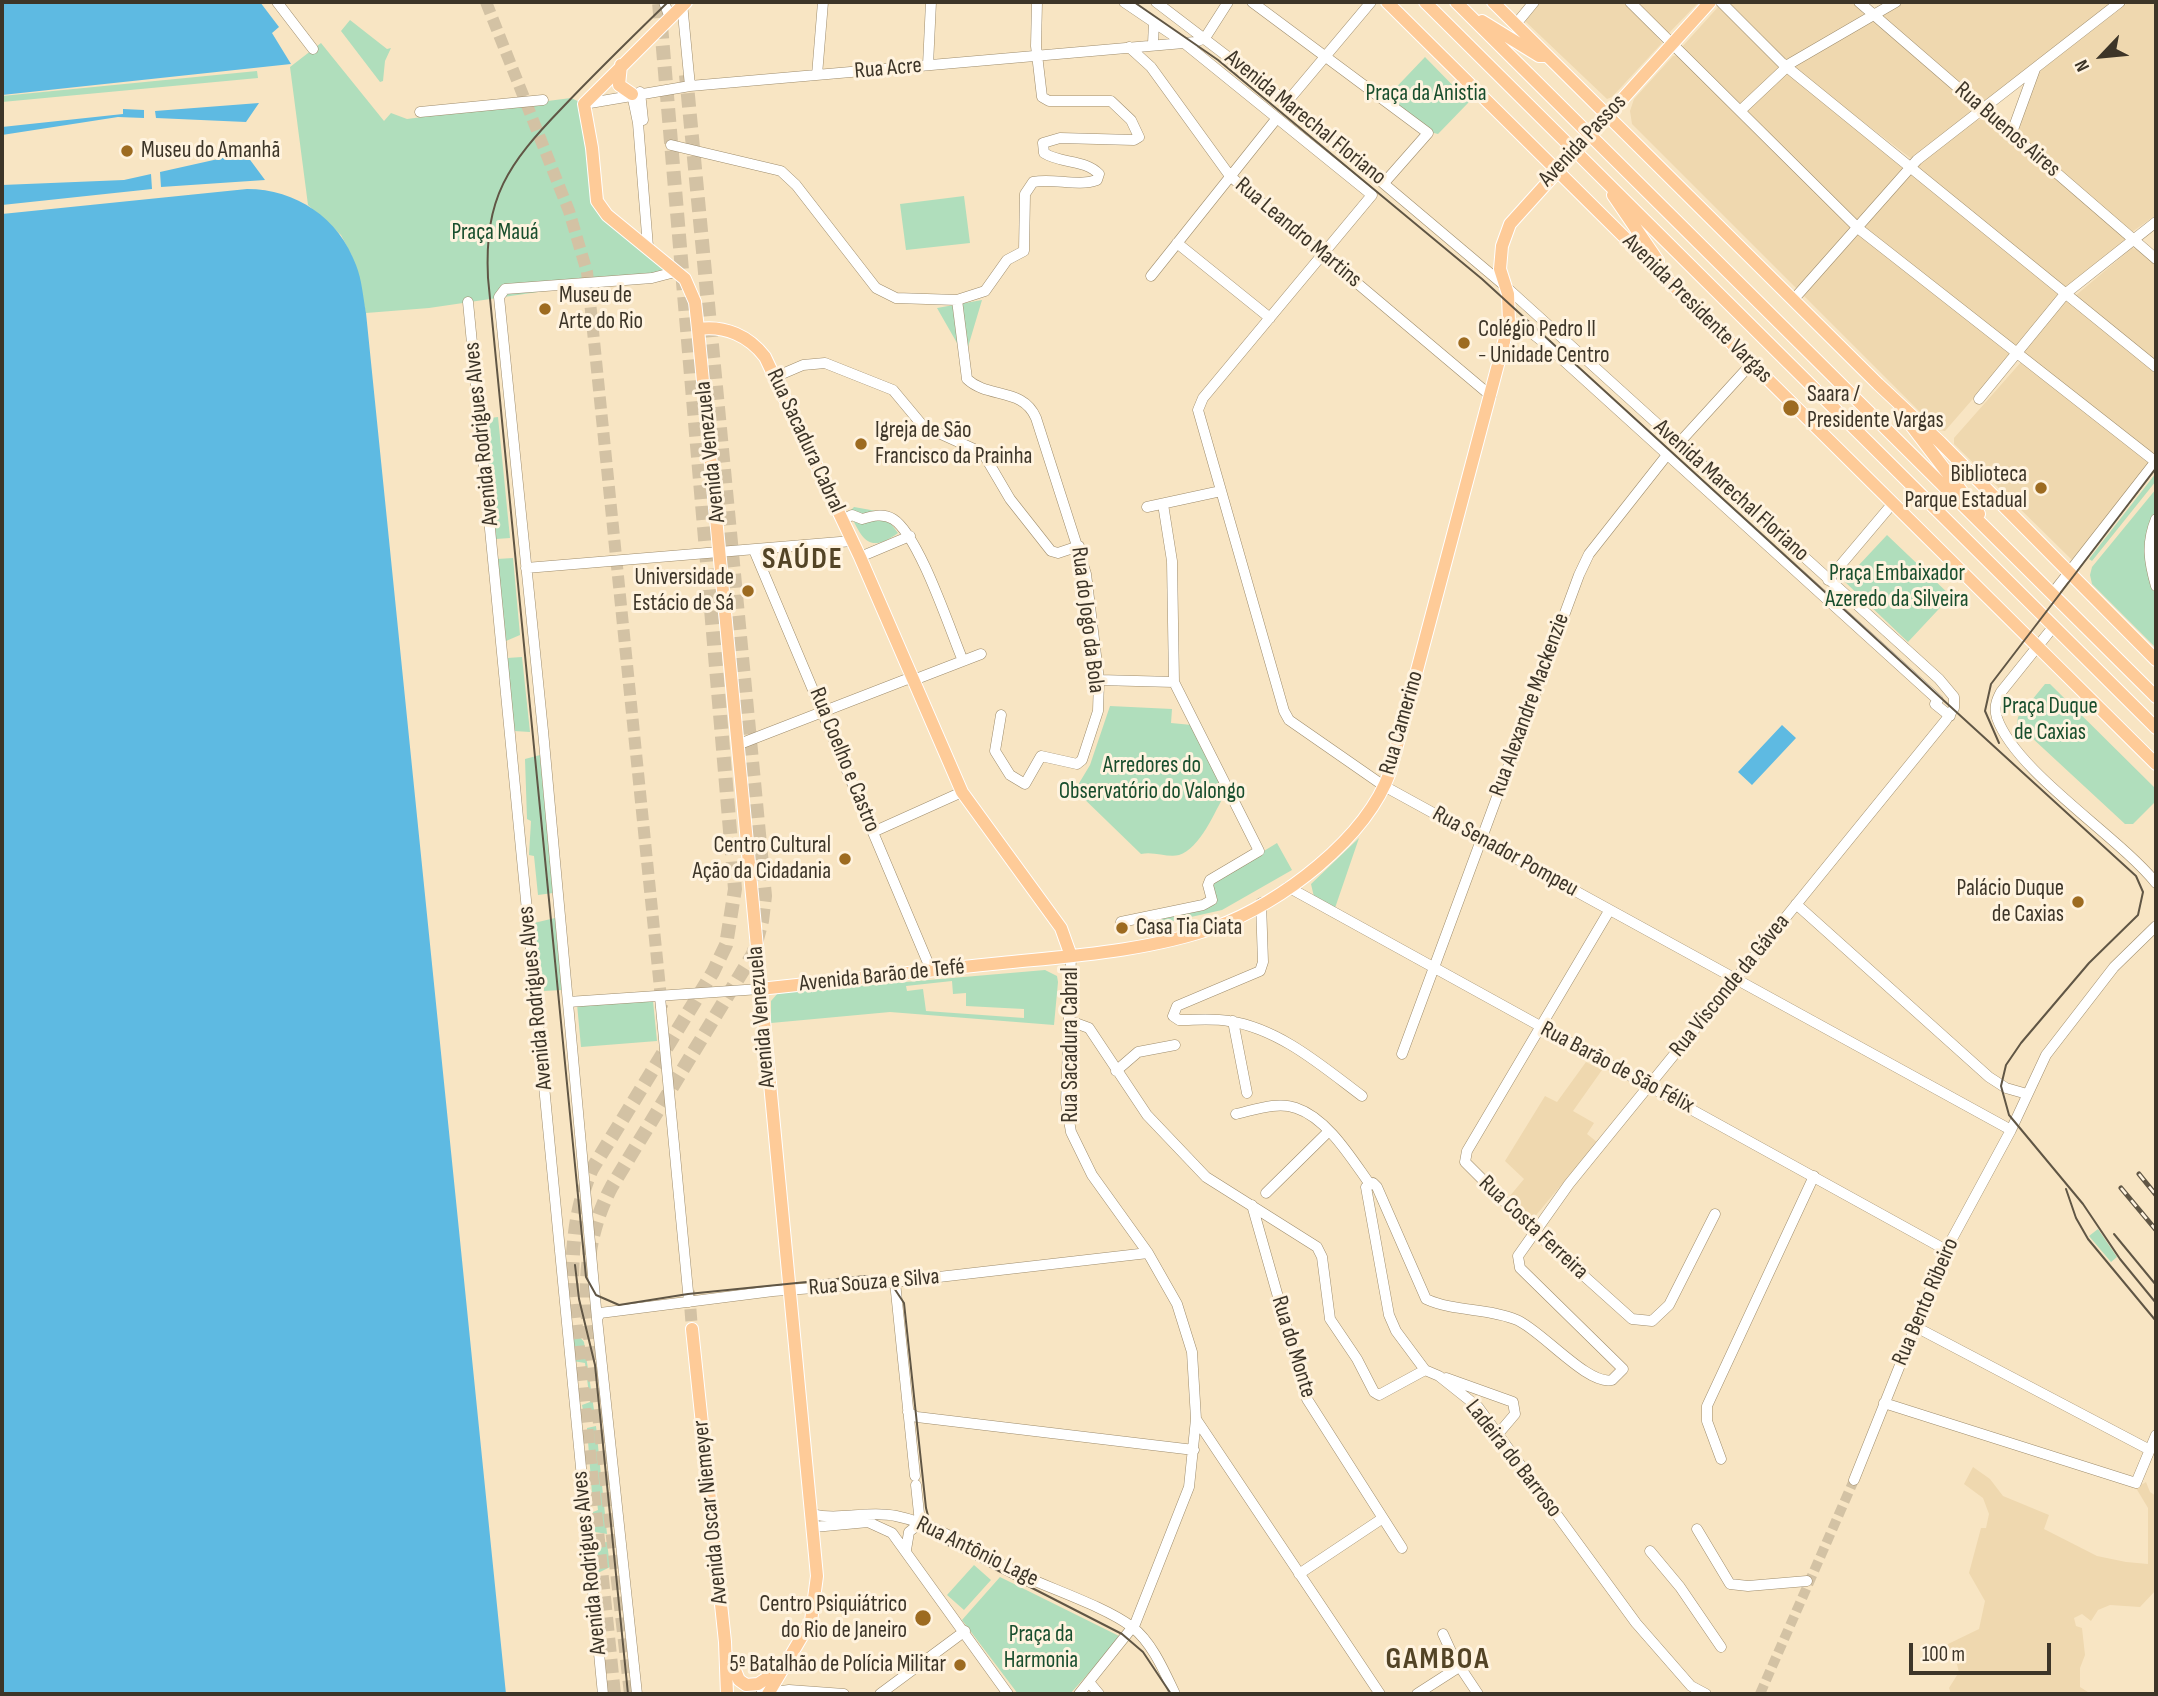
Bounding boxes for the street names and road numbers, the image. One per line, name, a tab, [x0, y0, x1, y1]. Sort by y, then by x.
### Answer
street label: Avenida Marechal Floriano	[1219, 45, 1391, 191]
street label: Rua Acre	[853, 52, 923, 86]
street label: Rua Buenos Aires	[1949, 77, 2065, 183]
street label: Avenida Passos	[1533, 89, 1633, 193]
street label: Rua Leandro Martins	[1229, 172, 1367, 294]
street label: Avenida Presidente Vargas	[1616, 228, 1778, 390]
street label: Avenida Rodrigues Alves	[459, 341, 505, 527]
street label: Rua Sacadura Cabral	[760, 365, 850, 517]
street label: Avenida Venezuela	[690, 380, 732, 524]
street label: Avenida Marechal Floriano	[1648, 414, 1814, 568]
street label: Rua do Jogo da Bola	[1064, 545, 1110, 695]
street label: Rua Alexandre Mackenzie	[1484, 610, 1576, 800]
street label: Rua Camerino	[1374, 668, 1430, 778]
street label: Rua Coelho e Castro	[802, 684, 886, 836]
street label: Rua Senador Pompeu	[1427, 801, 1583, 903]
street label: Avenida Rodrigues Alves	[513, 905, 559, 1091]
street label: Rua Visconde da Gávea	[1664, 909, 1796, 1063]
street label: Avenida Venezuela	[742, 945, 782, 1089]
street label: Avenida Barão de Tefé	[798, 954, 966, 998]
street label: Rua Sacadura Cabral	[1057, 967, 1085, 1123]
street label: Rua Barão de São Félix	[1536, 1016, 1698, 1120]
street label: Rua Costa Ferreira	[1472, 1170, 1594, 1286]
street label: Rua Bento Ribeiro	[1887, 1234, 1965, 1370]
street label: Rua Souza e Silva	[807, 1264, 941, 1302]
street label: Rua do Monte	[1264, 1293, 1322, 1401]
street label: Ladeira do Barroso	[1459, 1395, 1567, 1523]
street label: Avenida Oscar Niemeyer	[688, 1419, 734, 1605]
street label: Avenida Rodrigues Alves	[567, 1470, 613, 1656]
street label: Rua Antônio Lage	[911, 1511, 1043, 1593]

